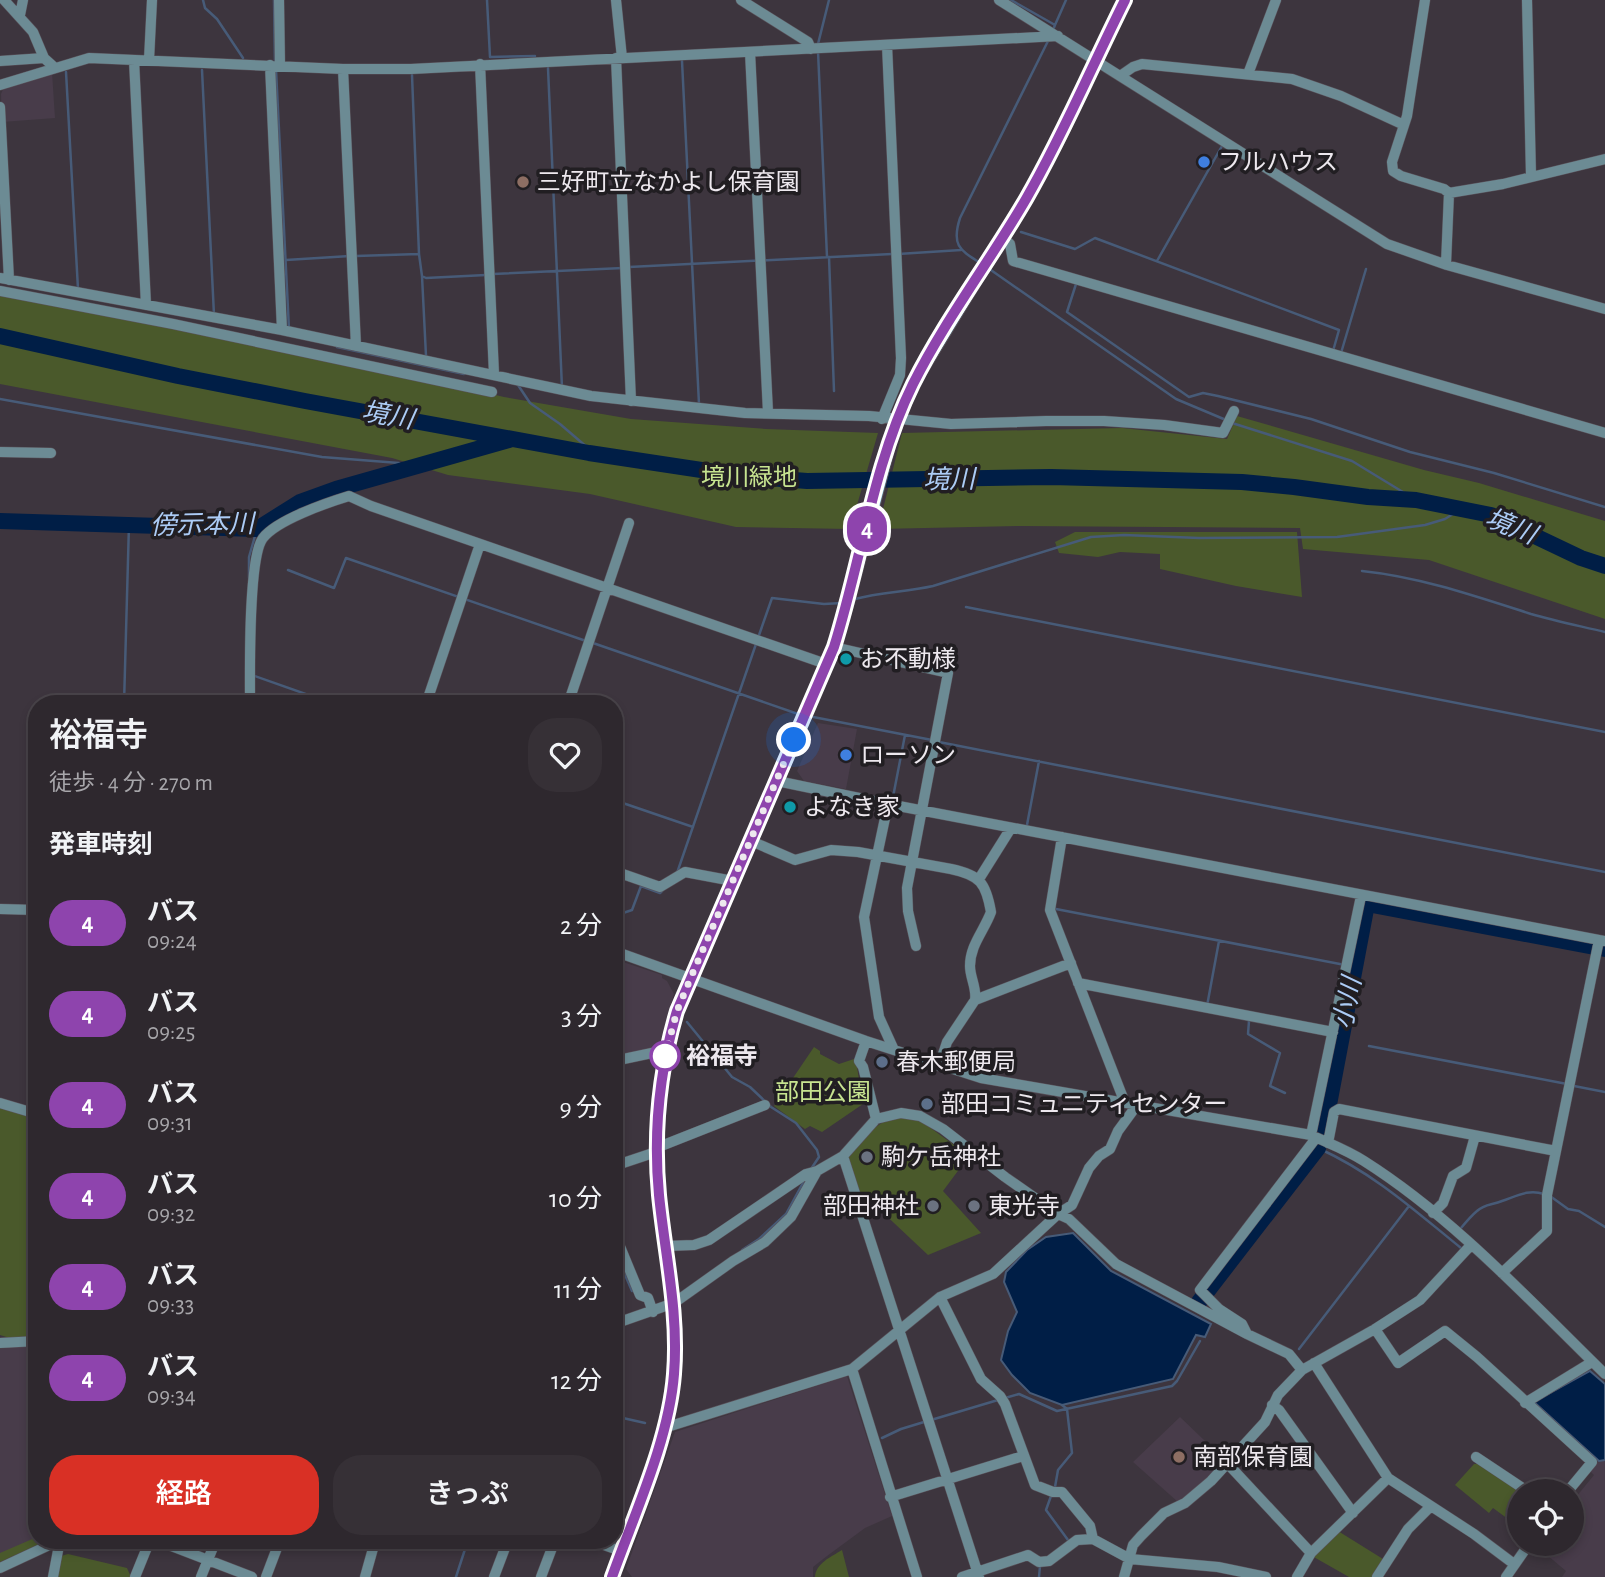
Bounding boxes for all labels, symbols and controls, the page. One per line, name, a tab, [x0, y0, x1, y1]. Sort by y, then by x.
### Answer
place label: フルハウス	[1218, 150, 1338, 175]
marker: フルハウス	[1196, 154, 1212, 170]
place label: 三好町立なかよし保育園	[537, 169, 800, 195]
marker: 三好町立なかよし保育園	[515, 174, 531, 190]
water label: 境川	[360, 398, 419, 434]
park label: 境川緑地	[701, 464, 797, 490]
water label: 境川	[923, 465, 978, 493]
water label: 境川	[1482, 504, 1543, 550]
line badge: 4	[844, 506, 890, 552]
water label: 傍示本川	[150, 510, 257, 539]
text: 4	[861, 517, 873, 541]
place label: お不動様	[860, 646, 956, 672]
marker: お不動様	[838, 651, 854, 667]
button: heart	[528, 718, 602, 792]
text: 裕福寺	[49, 720, 148, 753]
your location	[776, 722, 811, 757]
place label: ローソン	[860, 744, 956, 768]
marker: ローソン	[838, 747, 854, 763]
text: 徒歩 · 4 分 · 270 m	[49, 772, 213, 795]
place label: よなき家	[804, 794, 900, 820]
marker: よなき家	[782, 799, 798, 815]
text: 発車時刻	[49, 832, 153, 858]
text: バス	[147, 899, 199, 925]
text: 4	[81, 911, 94, 935]
text: 2 分	[560, 913, 602, 939]
text: 09:24	[147, 930, 197, 953]
water label: 小川	[1329, 972, 1366, 1031]
text: バス	[147, 990, 199, 1016]
text: 4	[81, 1002, 94, 1026]
text: 3 分	[561, 1004, 602, 1030]
text: 09:25	[147, 1021, 195, 1044]
marker: 裕福寺	[650, 1041, 680, 1071]
place label: 裕福寺	[686, 1043, 758, 1069]
place label: 春木郵便局	[896, 1049, 1016, 1075]
marker: 春木郵便局	[874, 1054, 890, 1070]
park label: 部田公園	[775, 1079, 871, 1105]
text: バス	[147, 1081, 199, 1107]
place label: 部田コミュニティセンター	[941, 1091, 1228, 1117]
text: 4	[81, 1093, 94, 1117]
text: 9 分	[559, 1095, 602, 1121]
marker: 部田コミュニティセンター	[919, 1096, 935, 1112]
text: 09:31	[147, 1112, 193, 1135]
place label: 駒ケ岳神社	[881, 1144, 1001, 1170]
marker: 駒ケ岳神社	[859, 1149, 875, 1165]
text: バス	[147, 1172, 199, 1198]
text: 4	[81, 1184, 94, 1208]
text: 10 分	[549, 1186, 602, 1212]
place label: 部田神社	[823, 1193, 919, 1219]
place label: 東光寺	[988, 1193, 1060, 1219]
marker: 部田神社	[925, 1198, 941, 1214]
marker: 東光寺	[966, 1198, 982, 1214]
text: 09:32	[147, 1203, 195, 1226]
text: バス	[147, 1263, 199, 1289]
text: 4	[81, 1275, 94, 1299]
text: 11 分	[554, 1277, 602, 1303]
text: 09:33	[147, 1294, 194, 1317]
text: バス	[147, 1354, 199, 1380]
text: 4	[81, 1366, 94, 1390]
text: 12 分	[551, 1368, 602, 1394]
text: 09:34	[147, 1385, 196, 1408]
place label: 南部保育園	[1193, 1444, 1313, 1470]
marker: 南部保育園	[1171, 1449, 1187, 1465]
button: 経路	[49, 1455, 319, 1535]
button: きっぷ	[333, 1455, 602, 1535]
map controls	[1507, 1479, 1584, 1556]
button: locate	[1507, 1479, 1584, 1556]

